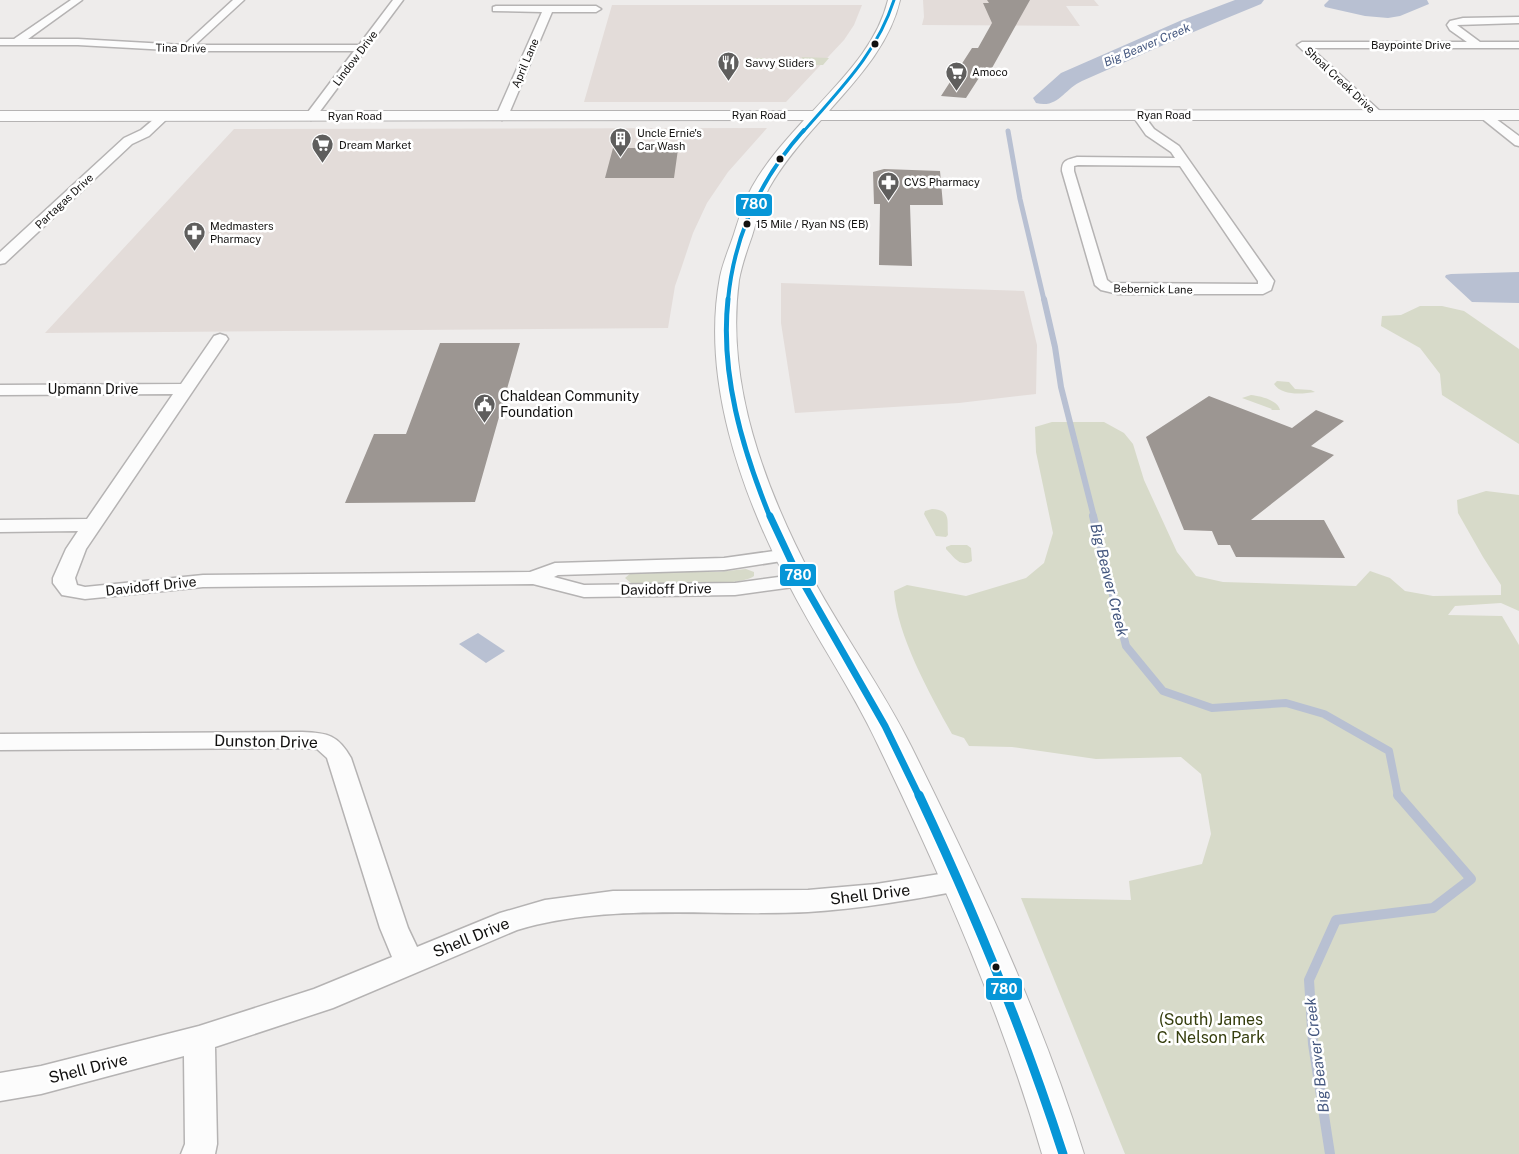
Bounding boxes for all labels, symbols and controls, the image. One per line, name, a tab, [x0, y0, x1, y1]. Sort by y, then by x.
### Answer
water label: Big Beaver Creek	[1102, 20, 1193, 70]
street label: Lindow Drive	[330, 28, 380, 88]
street label: April Lane	[509, 37, 541, 89]
unlabelled marker	[870, 39, 880, 49]
street label: Baypointe Drive	[1371, 39, 1451, 51]
street label: Tina Drive	[156, 42, 206, 54]
street label: Shoal Creek Drive	[1302, 44, 1378, 116]
restaurant icon: Savvy Sliders	[717, 51, 741, 82]
place label: Savvy Sliders	[745, 57, 815, 69]
supermarket icon: Amoco	[944, 60, 968, 91]
place label: Amoco	[972, 66, 1008, 78]
street label: Ryan Road	[732, 109, 786, 121]
street label: Ryan Road	[1137, 109, 1191, 121]
street label: Ryan Road	[328, 110, 382, 122]
building icon: Uncle Ernie's Car Wash	[609, 127, 633, 158]
place label: Uncle Ernie's Car Wash	[637, 127, 702, 152]
supermarket icon: Dream Market	[311, 133, 335, 164]
place label: Dream Market	[339, 139, 412, 151]
unlabelled marker	[775, 154, 785, 164]
pharmacy icon: CVS Pharmacy	[876, 170, 900, 201]
street label: Partagas Drive	[33, 171, 95, 231]
place label: CVS Pharmacy	[904, 176, 980, 188]
line badge: 780	[735, 193, 773, 217]
text: 780	[740, 196, 768, 212]
place label: 15 Mile / Ryan NS (EB)	[756, 218, 869, 230]
marker: 15 Mile / Ryan NS (EB)	[742, 219, 752, 229]
pharmacy icon: Medmasters Pharmacy	[182, 220, 206, 251]
place label: Medmasters Pharmacy	[210, 220, 274, 245]
street label: Bebernick Lane	[1113, 282, 1193, 296]
street label: Upmann Drive	[47, 381, 139, 397]
place label: Chaldean Community Foundation	[500, 388, 640, 420]
public building icon: Chaldean Community Foundation	[472, 392, 496, 423]
water label: Big Beaver Creek	[1087, 522, 1132, 639]
line badge: 780	[779, 563, 817, 587]
text: 780	[784, 567, 812, 583]
street label: Davidoff Drive	[105, 573, 197, 599]
street label: Davidoff Drive	[620, 580, 712, 598]
street label: Dunston Drive	[214, 731, 318, 752]
street label: Shell Drive	[829, 880, 911, 909]
street label: Shell Drive	[430, 914, 512, 961]
unlabelled marker	[991, 962, 1001, 972]
line badge: 780	[985, 977, 1023, 1001]
text: 780	[990, 981, 1018, 997]
water label: Big Beaver Creek	[1301, 996, 1332, 1114]
park label: (South) James C. Nelson Park	[1157, 1010, 1265, 1047]
street label: Shell Drive	[47, 1050, 130, 1087]

